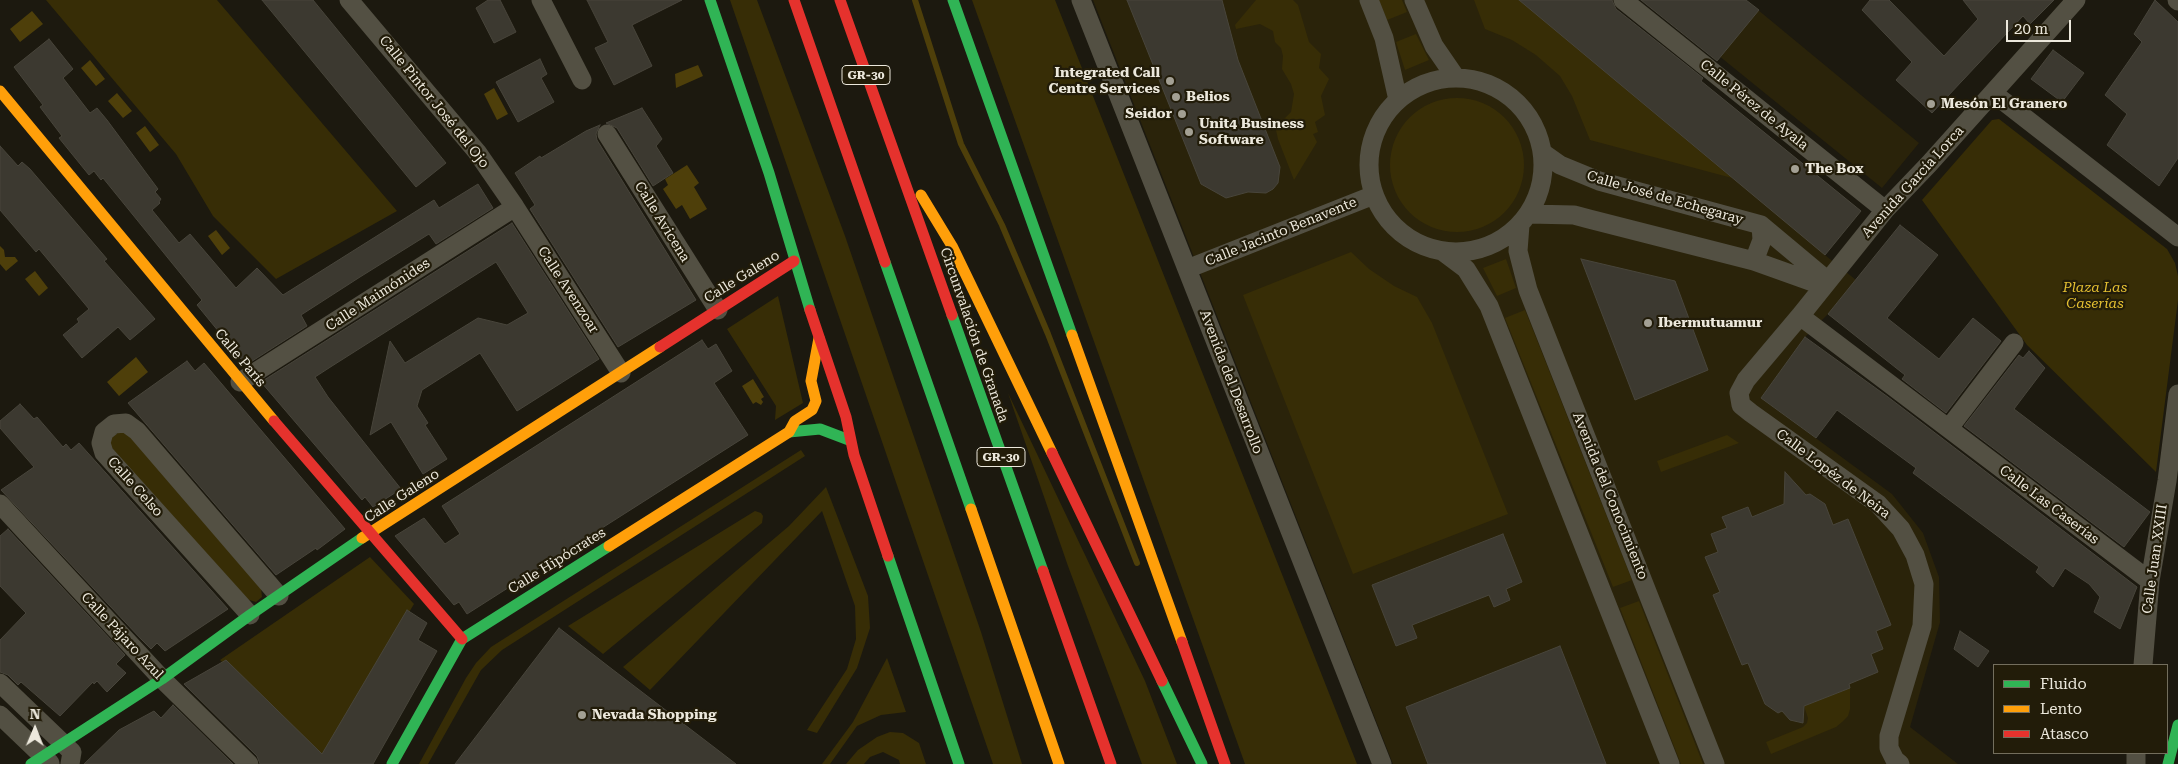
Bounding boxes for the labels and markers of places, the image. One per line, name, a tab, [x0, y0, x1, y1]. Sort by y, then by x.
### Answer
place label: Integrated Call Centre Services	[1048, 65, 1160, 98]
marker: Integrated Call Centre Services	[1164, 75, 1176, 87]
place label: Belios	[1186, 89, 1230, 105]
marker: Belios	[1170, 91, 1182, 103]
place label: Mesón El Granero	[1941, 96, 2067, 112]
marker: Mesón El Granero	[1925, 98, 1937, 110]
place label: Seidor	[1125, 106, 1172, 122]
marker: Seidor	[1176, 108, 1188, 120]
place label: Unit4 Business Software	[1199, 116, 1304, 148]
marker: Unit4 Business Software	[1183, 126, 1195, 138]
place label: The Box	[1805, 161, 1864, 177]
marker: The Box	[1789, 163, 1801, 175]
place label: Ibermutuamur	[1658, 315, 1762, 331]
marker: Ibermutuamur	[1642, 317, 1654, 329]
place label: Nevada Shopping	[592, 707, 717, 723]
marker: Nevada Shopping	[576, 709, 588, 721]

